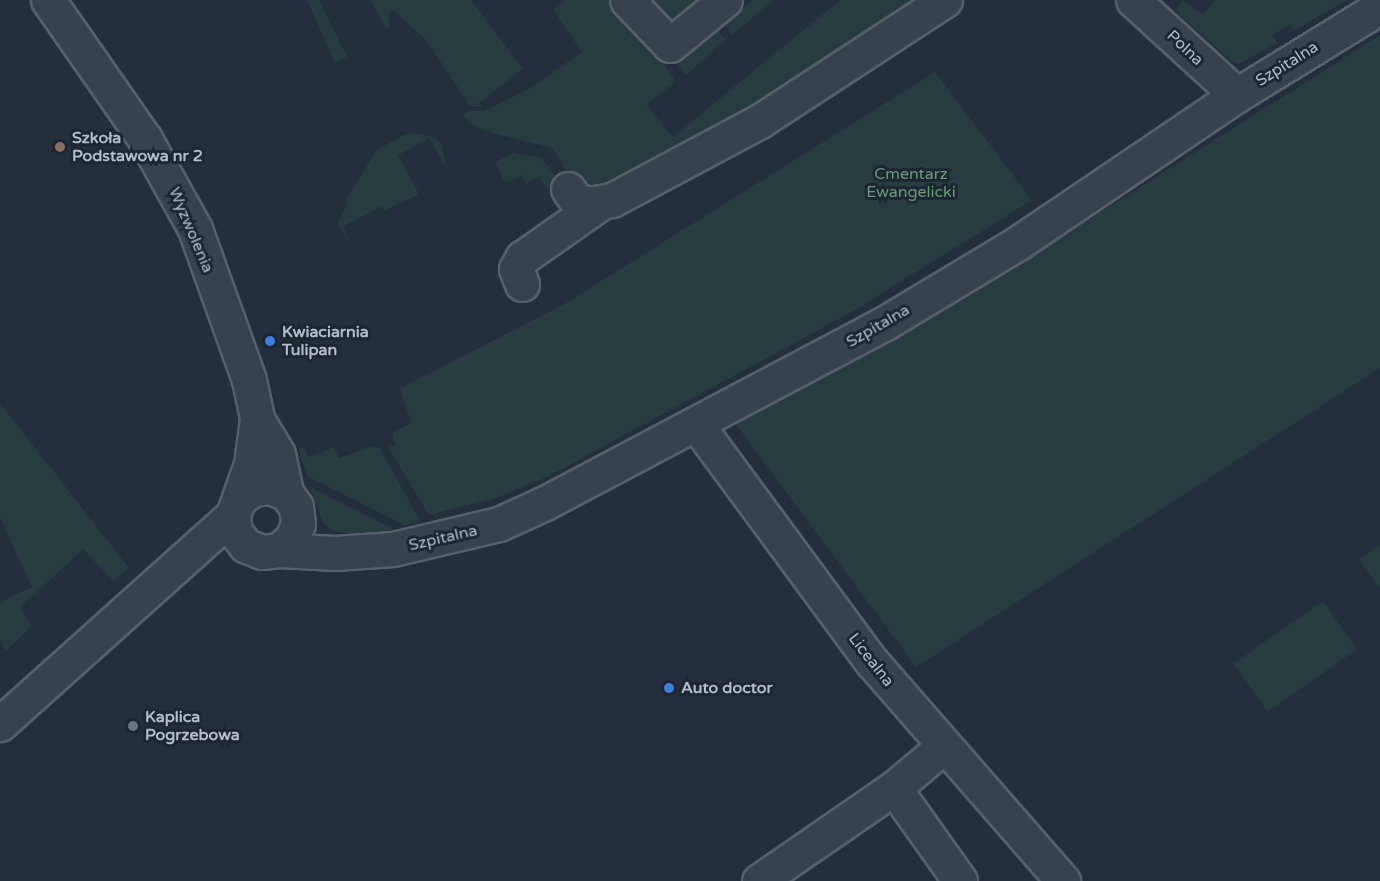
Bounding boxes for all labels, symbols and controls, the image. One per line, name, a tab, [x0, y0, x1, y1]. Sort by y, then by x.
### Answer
street label: Polna	[1163, 26, 1207, 70]
street label: Szpitalna	[1252, 37, 1322, 91]
place label: Szkoła Podstawowa nr 2	[72, 128, 203, 166]
marker: Szkoła Podstawowa nr 2	[53, 140, 67, 154]
park label: Cmentarz Ewangelicki	[866, 164, 956, 202]
street label: Wyzwolenia	[164, 185, 218, 275]
street label: Szpitalna	[843, 300, 913, 352]
place label: Kwiaciarnia Tulipan	[282, 322, 369, 360]
marker: Kwiaciarnia Tulipan	[263, 334, 277, 348]
street label: Szpitalna	[407, 521, 479, 555]
street label: Licealna	[844, 629, 898, 691]
place label: Auto doctor	[681, 678, 773, 698]
marker: Auto doctor	[662, 681, 676, 695]
place label: Kaplica Pogrzebowa	[145, 707, 240, 745]
marker: Kaplica Pogrzebowa	[126, 719, 140, 733]

